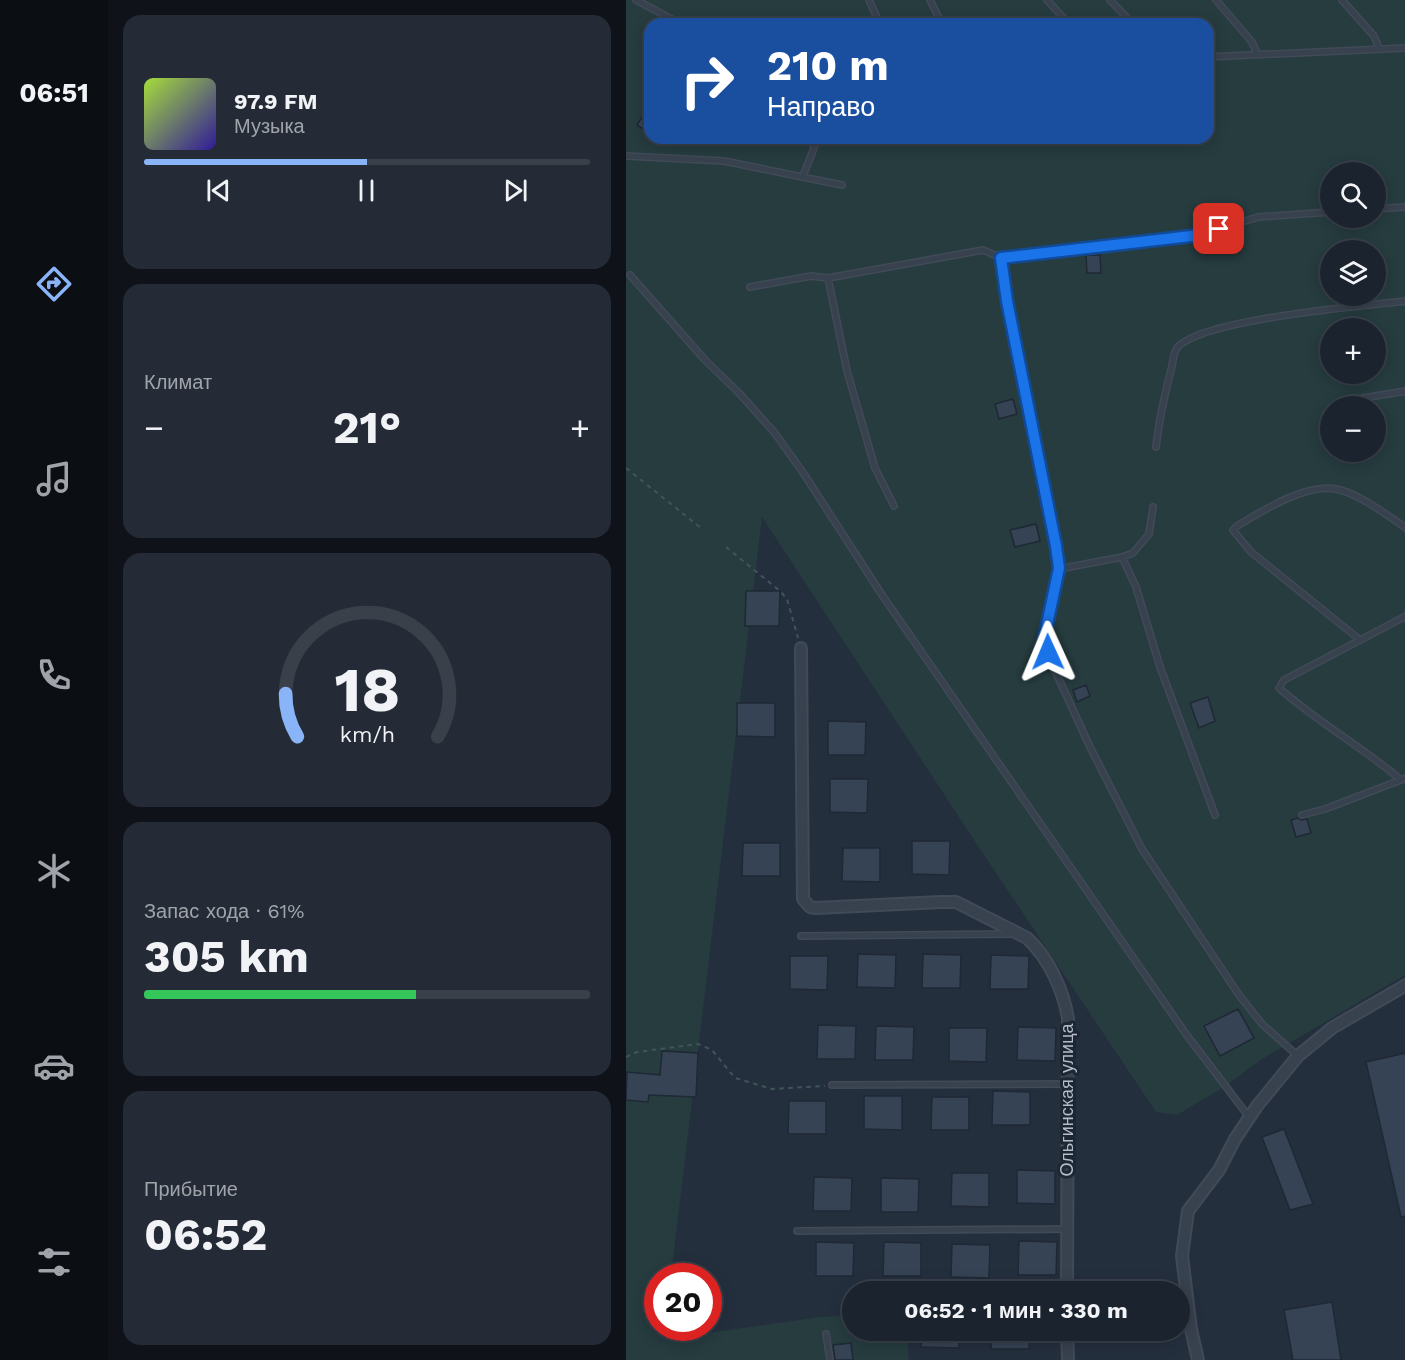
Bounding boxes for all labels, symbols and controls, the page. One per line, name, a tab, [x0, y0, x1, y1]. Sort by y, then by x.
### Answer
text: 210 m	[767, 41, 889, 90]
icon: right	[668, 42, 746, 120]
text: 06:51	[19, 77, 89, 109]
text: 97.9 FM	[234, 89, 317, 114]
text: Направо	[767, 91, 875, 123]
text: Музыка	[234, 114, 305, 138]
map controls	[1320, 162, 1386, 462]
button: search	[1320, 162, 1386, 228]
icon: previous	[202, 174, 235, 207]
icon: pause	[350, 174, 383, 207]
icon: next	[499, 174, 532, 207]
pin	[1193, 203, 1244, 254]
icon: arrive	[1202, 212, 1235, 245]
button: layers	[1320, 240, 1386, 306]
icon: directions	[33, 263, 75, 305]
button: +	[1320, 318, 1386, 384]
text: Климат	[144, 370, 212, 394]
button: −	[1320, 396, 1386, 462]
text: 21°	[333, 401, 401, 454]
text: −	[144, 408, 164, 447]
text: +	[570, 408, 590, 447]
icon: music	[33, 458, 75, 500]
position arrow	[1016, 620, 1080, 684]
text: 18	[334, 653, 400, 726]
icon: phone	[33, 654, 75, 696]
text: km/h	[339, 722, 395, 747]
icon: climate	[33, 850, 75, 892]
text: Запас хода · 61%	[144, 899, 304, 923]
text: 305 km	[144, 930, 309, 983]
street label: Ольгинская улица	[1056, 1023, 1077, 1176]
icon: car	[33, 1045, 75, 1087]
text: Прибытие	[144, 1177, 238, 1201]
text: 06:52	[144, 1208, 267, 1261]
icon: filters	[33, 1241, 75, 1283]
speed limit sign: 20	[644, 1263, 722, 1341]
text: 06:52 · 1 мин · 330 m	[904, 1298, 1128, 1323]

